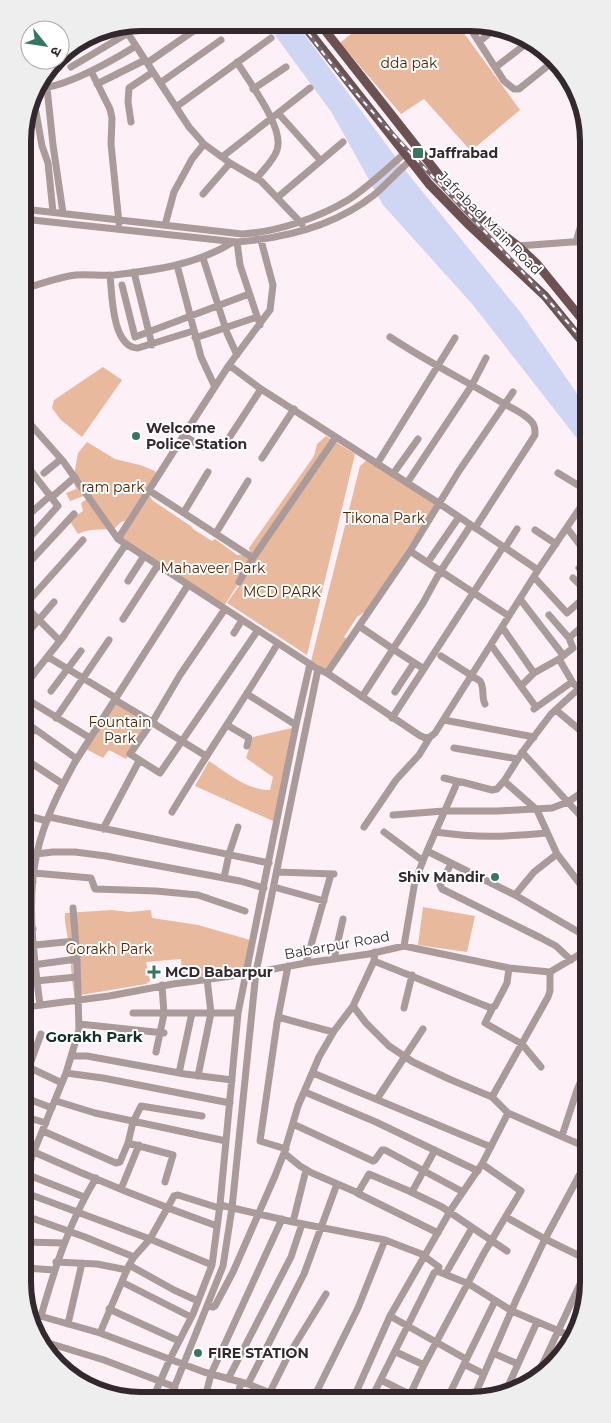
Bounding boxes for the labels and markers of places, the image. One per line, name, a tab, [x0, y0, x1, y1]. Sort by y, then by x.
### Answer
place label: Jaffrabad	[428, 144, 498, 162]
marker: Jaffrabad	[411, 146, 425, 160]
place label: Welcome Police Station	[146, 419, 247, 453]
marker: Welcome Police Station	[130, 430, 142, 442]
place label: Shiv Mandir	[398, 868, 485, 886]
marker: Shiv Mandir	[489, 871, 501, 883]
place label: MCD Babarpur	[165, 963, 273, 981]
marker: MCD Babarpur	[147, 965, 161, 979]
place label: FIRE STATION	[208, 1344, 309, 1362]
marker: FIRE STATION	[192, 1347, 204, 1359]

